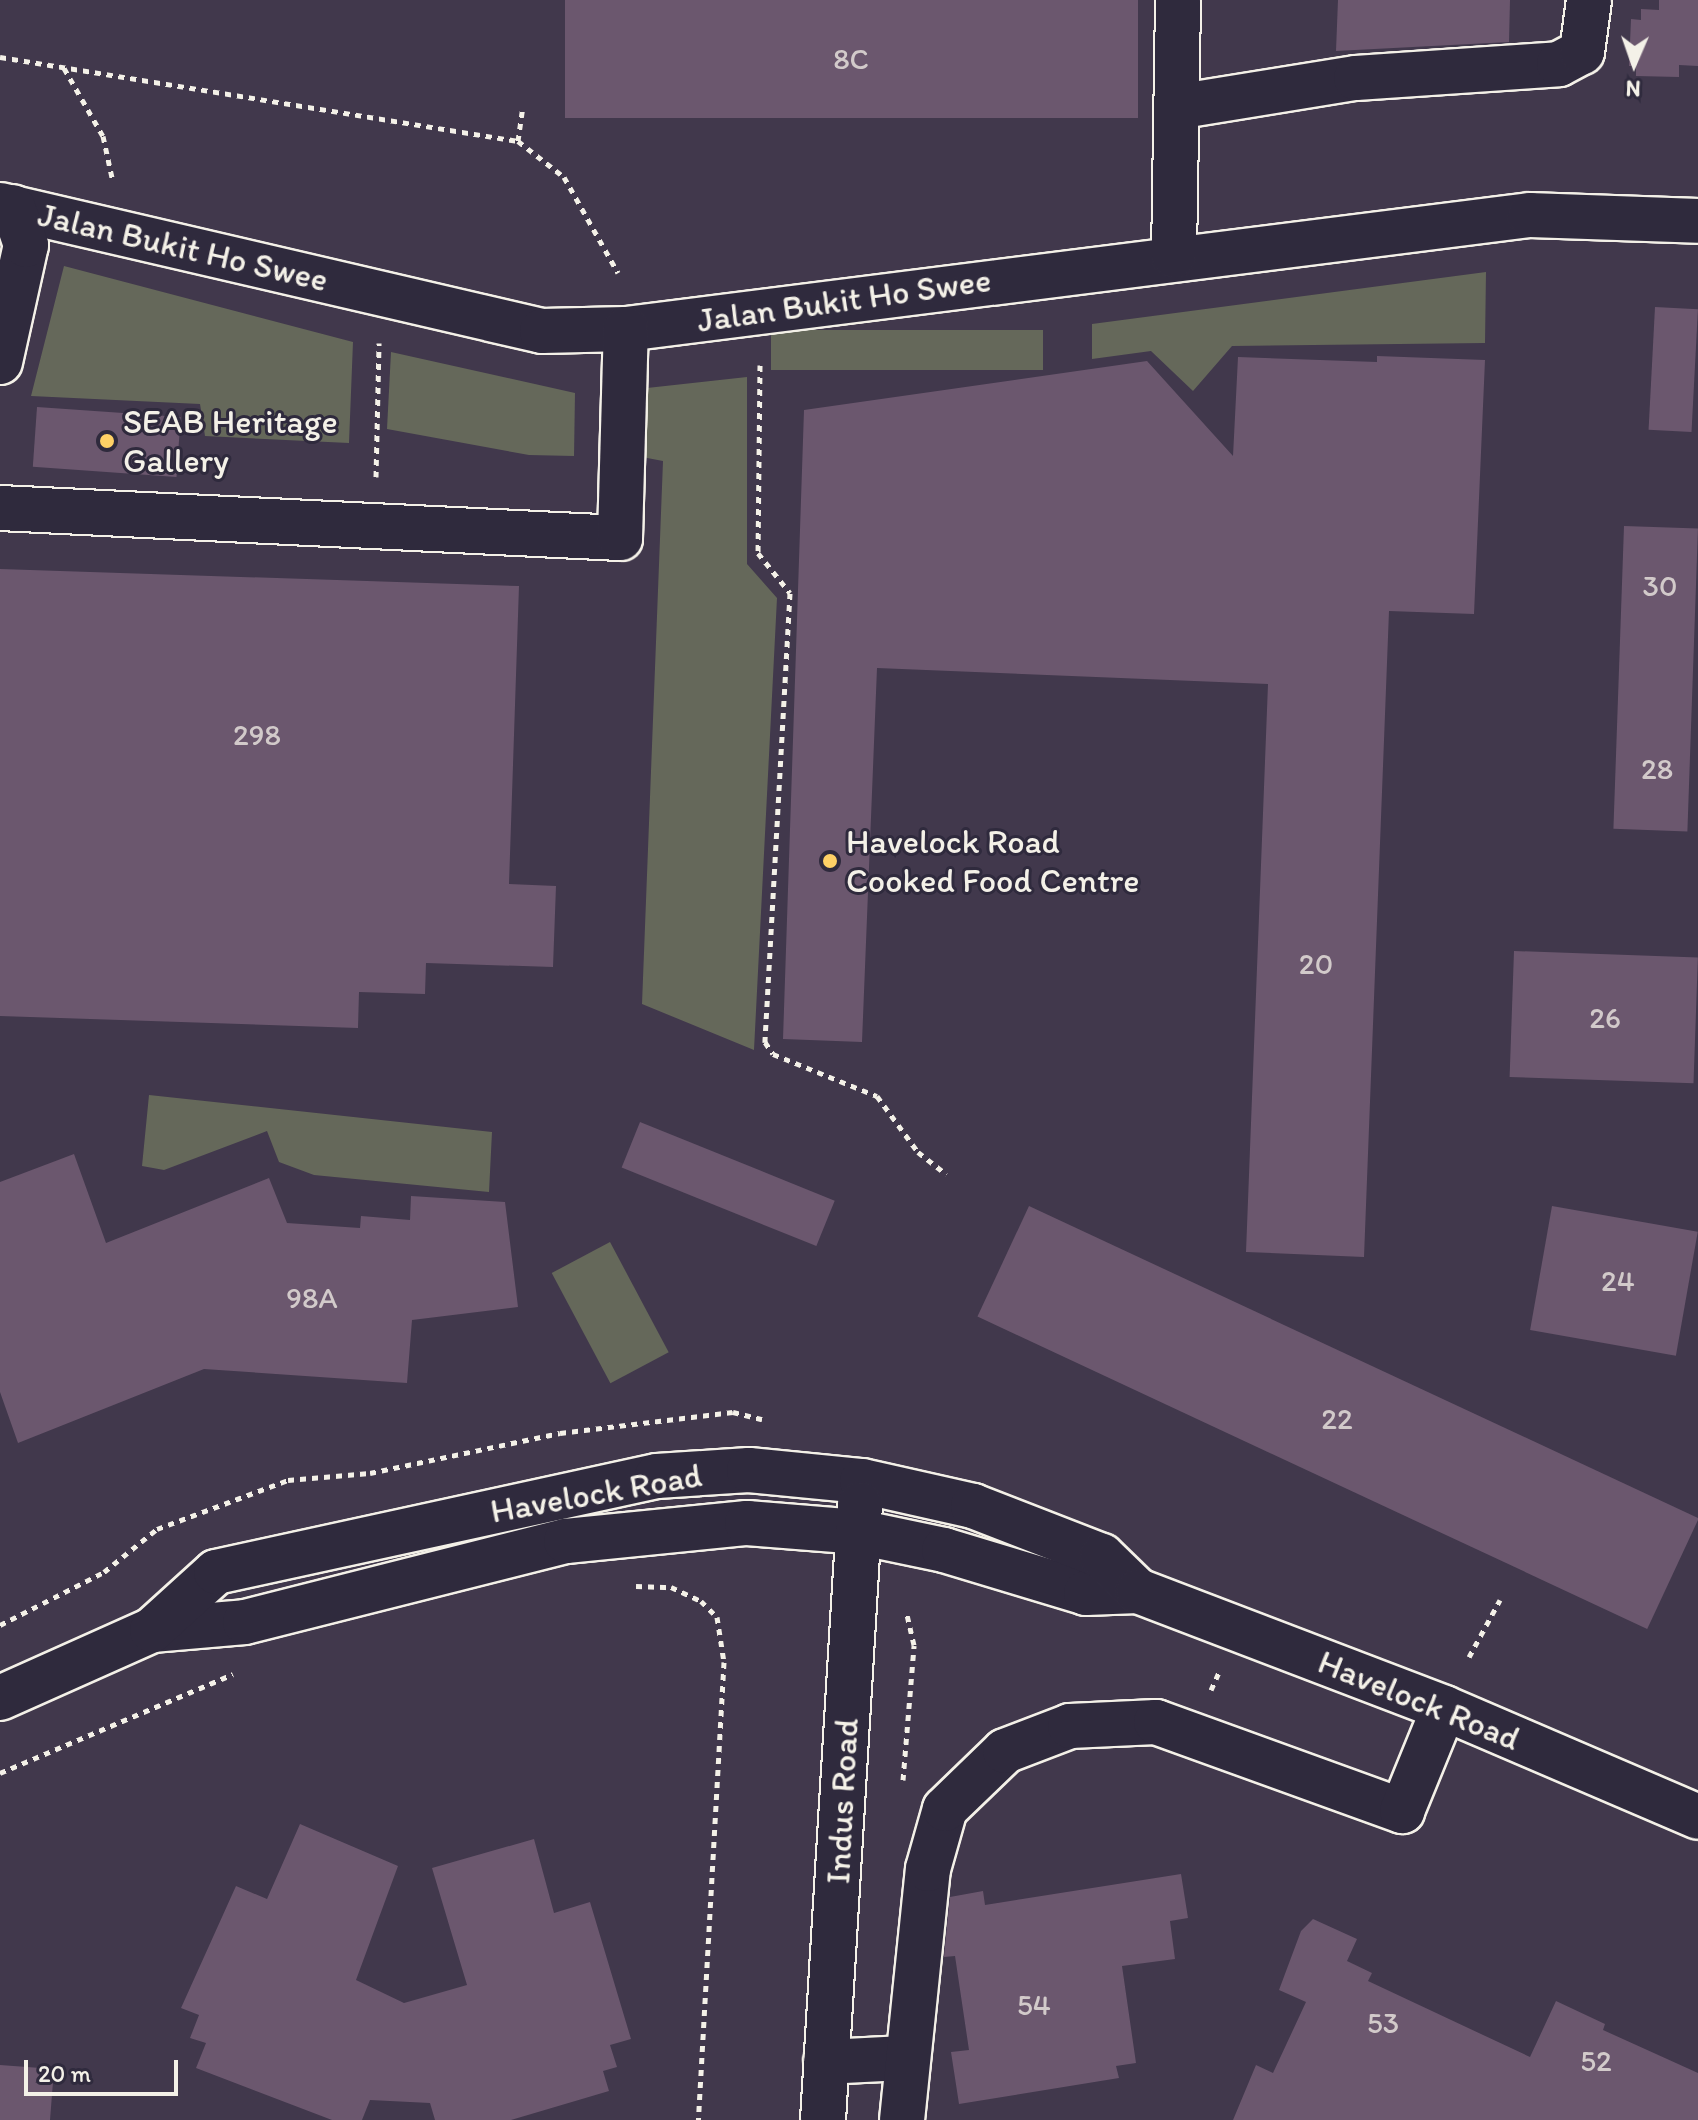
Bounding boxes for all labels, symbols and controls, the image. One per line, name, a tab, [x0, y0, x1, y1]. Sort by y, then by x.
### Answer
north arrow	[1594, 24, 1674, 104]
house number: 8C	[833, 41, 869, 77]
text: N	[1625, 75, 1641, 102]
street label: Jalan Bukit Ho Swee	[34, 194, 332, 300]
street label: Jalan Bukit Ho Swee	[694, 259, 994, 341]
place label: SEAB Heritage Gallery	[123, 401, 338, 480]
marker: SEAB Heritage Gallery	[98, 432, 116, 450]
house number: 30	[1643, 568, 1677, 604]
house number: 298	[233, 717, 281, 753]
house number: 28	[1641, 751, 1673, 787]
place label: Havelock Road Cooked Food Centre	[846, 821, 1139, 900]
marker: Havelock Road Cooked Food Centre	[821, 852, 839, 870]
house number: 20	[1299, 946, 1333, 982]
house number: 26	[1589, 1000, 1621, 1036]
house number: 24	[1601, 1263, 1635, 1299]
house number: 98A	[286, 1280, 338, 1316]
house number: 22	[1321, 1401, 1353, 1437]
street label: Havelock Road	[487, 1454, 705, 1532]
street label: Havelock Road	[1312, 1641, 1526, 1759]
street label: Indus Road	[817, 1718, 867, 1884]
house number: 54	[1017, 1987, 1051, 2023]
house number: 53	[1367, 2005, 1399, 2041]
house number: 52	[1580, 2043, 1612, 2079]
scale bar	[28, 2044, 182, 2094]
text: 20 m	[38, 2059, 91, 2088]

